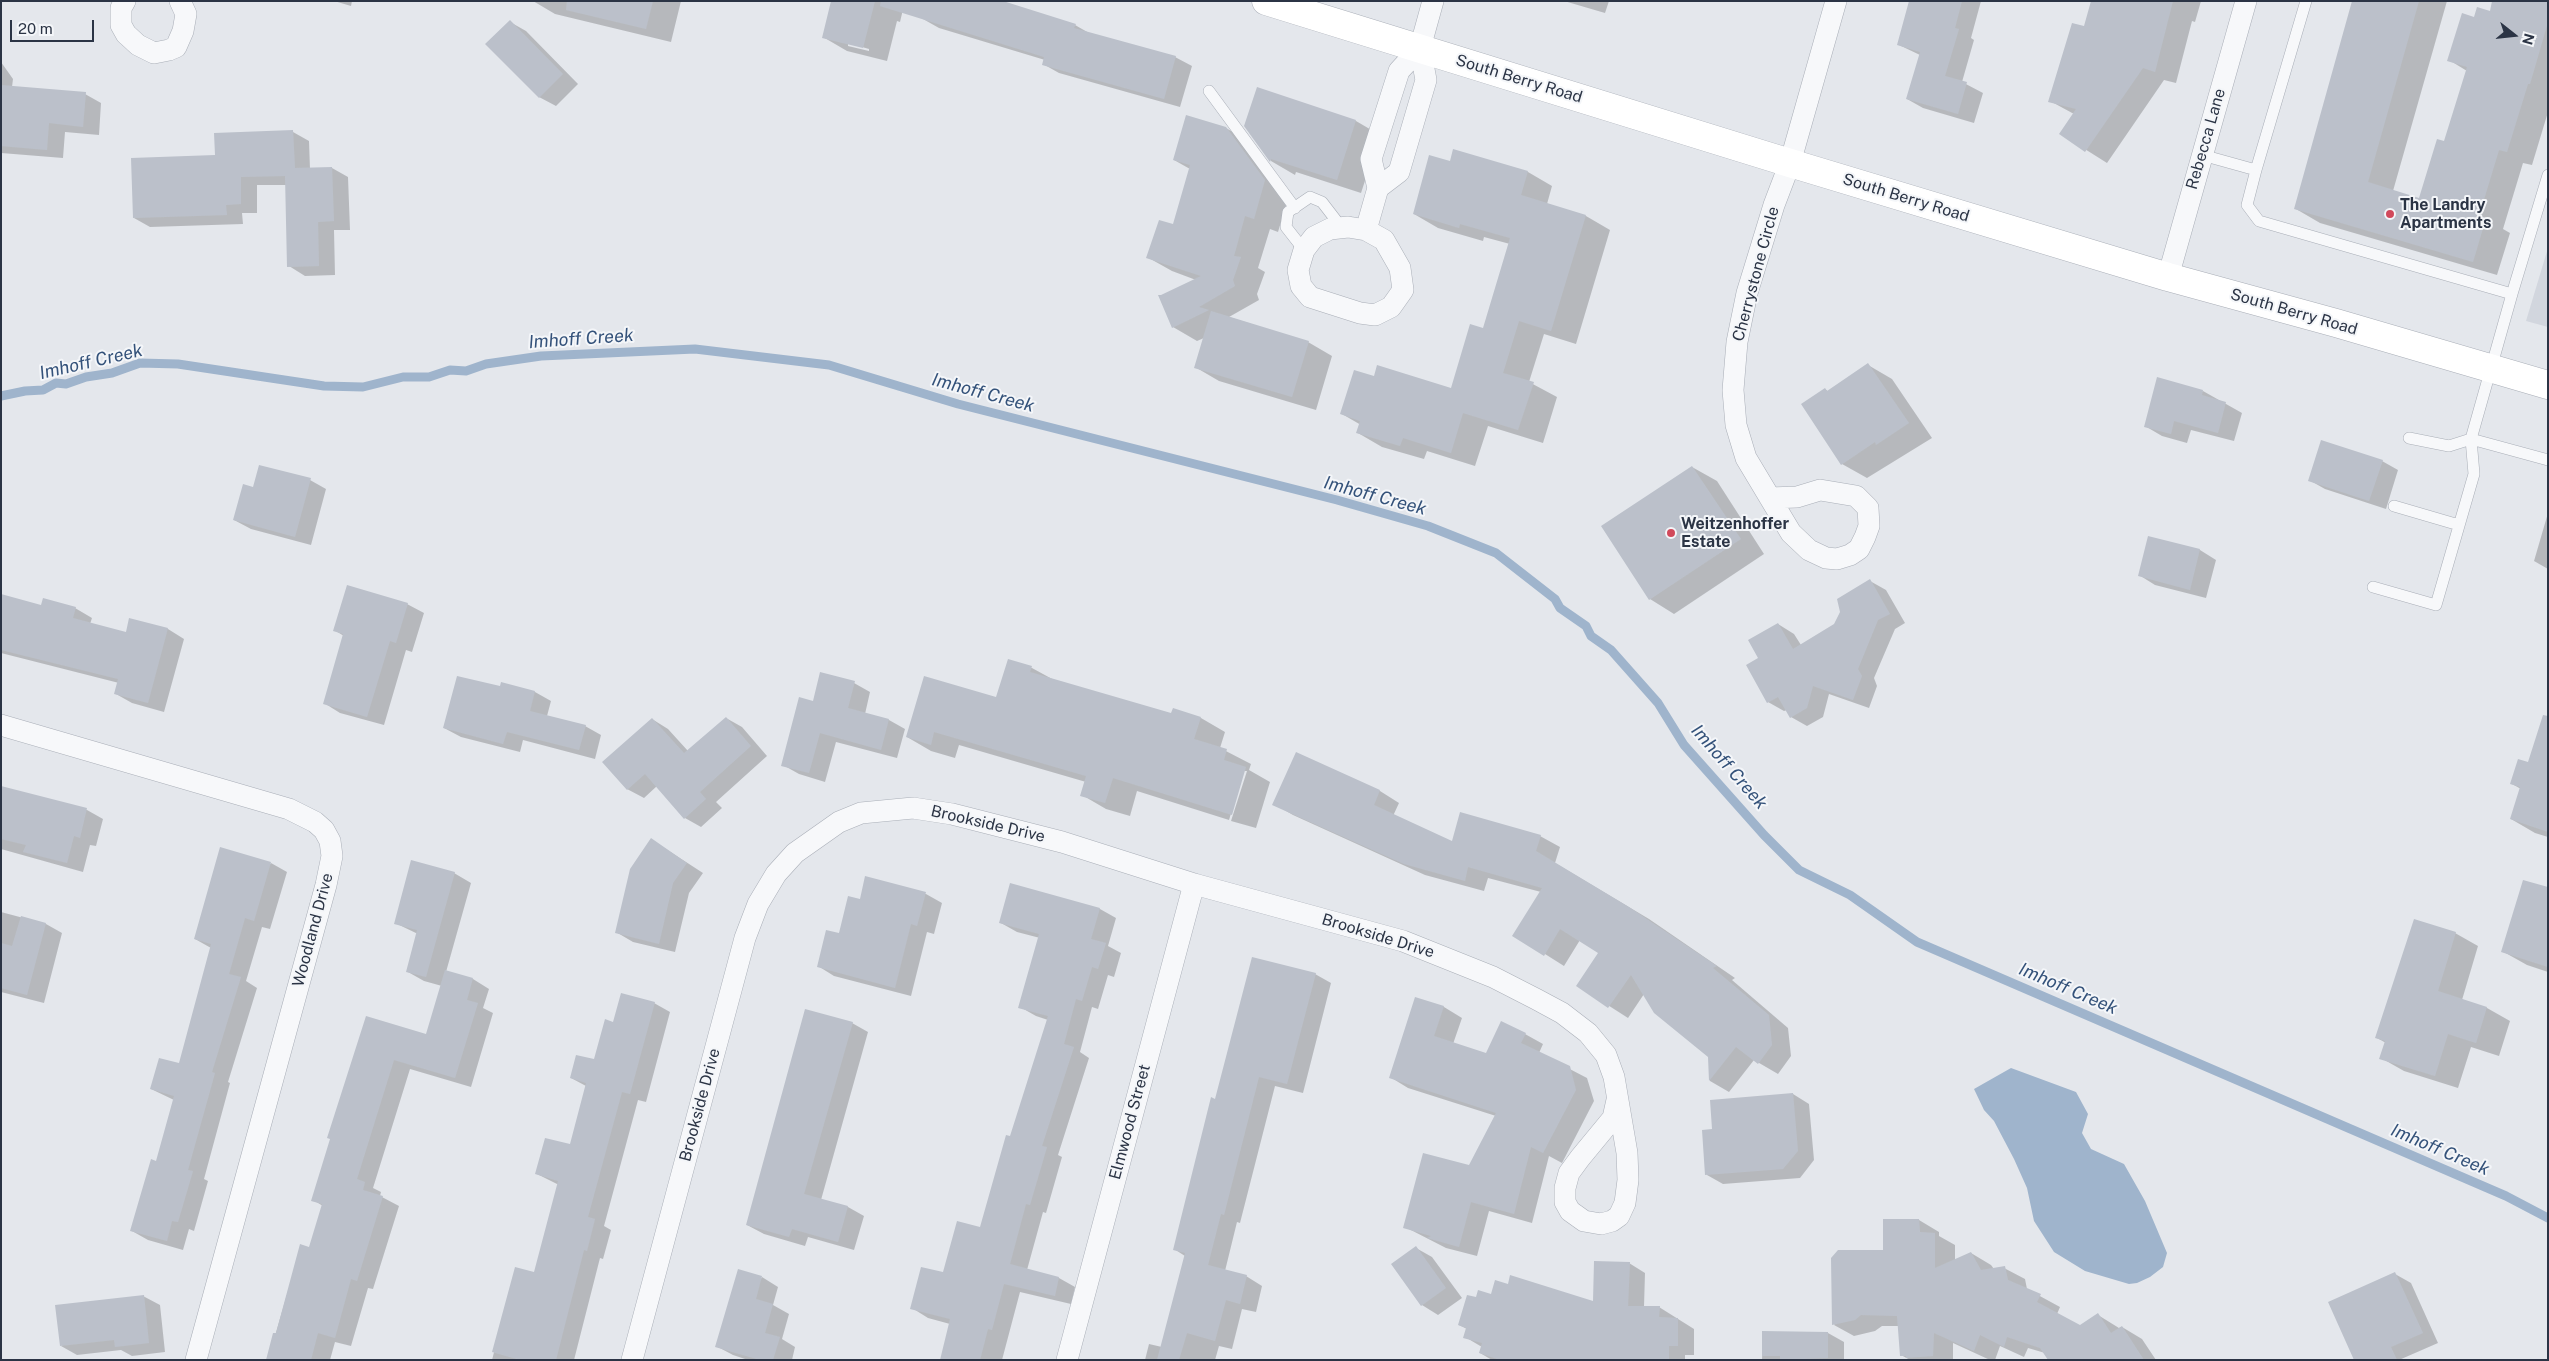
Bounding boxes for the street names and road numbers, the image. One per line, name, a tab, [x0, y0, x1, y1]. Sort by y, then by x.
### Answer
street label: South Berry Road	[1453, 51, 1585, 107]
street label: Rebecca Lane	[2182, 86, 2230, 192]
street label: South Berry Road	[1840, 170, 1972, 226]
street label: Cherrystone Circle	[1729, 204, 1783, 344]
street label: South Berry Road	[2228, 285, 2360, 339]
street label: Brookside Drive	[929, 802, 1047, 846]
street label: Woodland Drive	[289, 871, 337, 989]
street label: Brookside Drive	[1319, 910, 1437, 962]
street label: Brookside Drive	[676, 1046, 724, 1164]
street label: Elmwood Street	[1105, 1062, 1155, 1182]

